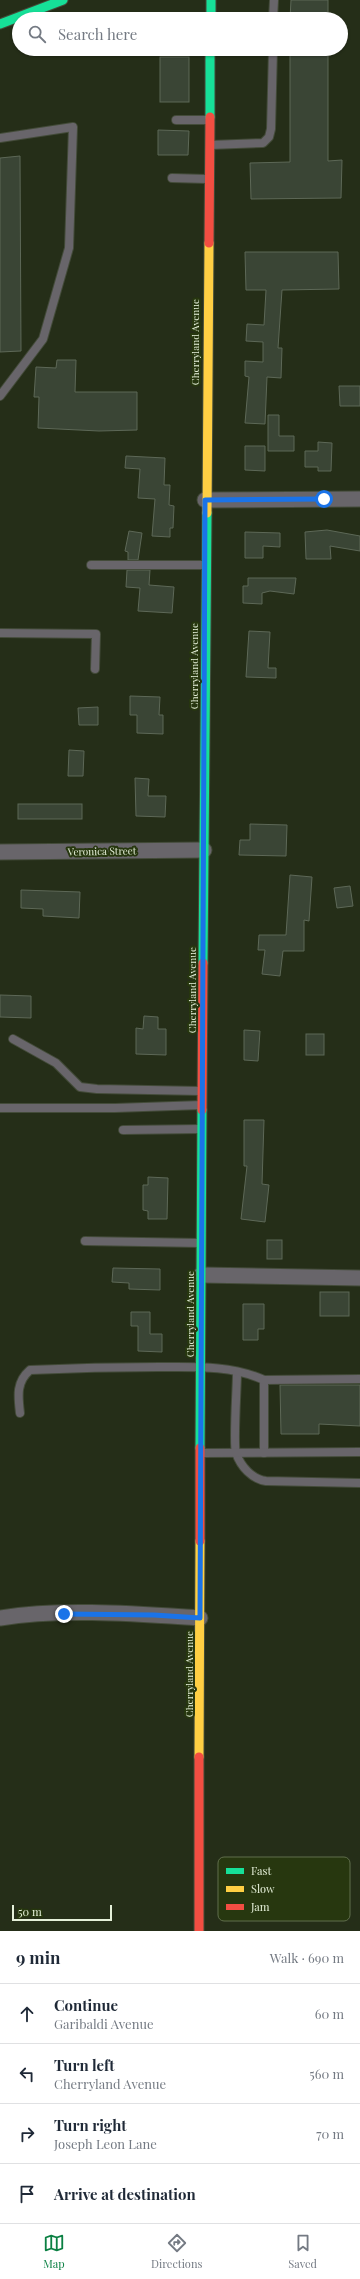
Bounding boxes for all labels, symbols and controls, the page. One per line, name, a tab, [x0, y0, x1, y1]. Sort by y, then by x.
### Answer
search box	[12, 12, 348, 56]
icon: search	[26, 23, 48, 45]
text: Search here	[58, 24, 137, 44]
street label: Cherryland Avenue	[188, 299, 202, 385]
route start	[315, 490, 333, 508]
street label: Cherryland Avenue	[187, 623, 201, 709]
street label: Veronica Street	[67, 843, 137, 859]
street label: Cherryland Avenue	[185, 947, 199, 1033]
street label: Cherryland Avenue	[183, 1271, 197, 1357]
route end	[55, 1605, 73, 1623]
street label: Cherryland Avenue	[182, 1631, 196, 1717]
legend	[218, 1857, 350, 1921]
text: Fast	[251, 1863, 271, 1878]
text: Slow	[251, 1881, 275, 1896]
text: Jam	[250, 1899, 270, 1914]
scale bar	[12, 1903, 112, 1922]
text: 50 m	[18, 1904, 42, 1919]
text: 9 min	[16, 1946, 61, 1968]
text: Walk · 690 m	[270, 1949, 344, 1966]
text: Continue	[54, 1995, 118, 2015]
icon: ahead	[16, 2003, 38, 2025]
text: 60 m	[315, 2005, 344, 2022]
text: Garibaldi Avenue	[54, 2015, 154, 2032]
text: Turn left	[54, 2055, 115, 2075]
icon: left	[16, 2063, 38, 2085]
text: 560 m	[309, 2065, 344, 2082]
text: Cherryland Avenue	[54, 2075, 166, 2092]
text: Turn right	[54, 2115, 127, 2135]
icon: right	[16, 2123, 38, 2145]
text: 70 m	[316, 2125, 344, 2142]
text: Joseph Leon Lane	[54, 2135, 157, 2152]
icon: arrive	[16, 2183, 38, 2205]
text: Arrive at destination	[54, 2184, 196, 2204]
tab: Map	[43, 2232, 65, 2271]
tab: Directions	[151, 2232, 202, 2271]
tab: Saved	[288, 2232, 317, 2271]

